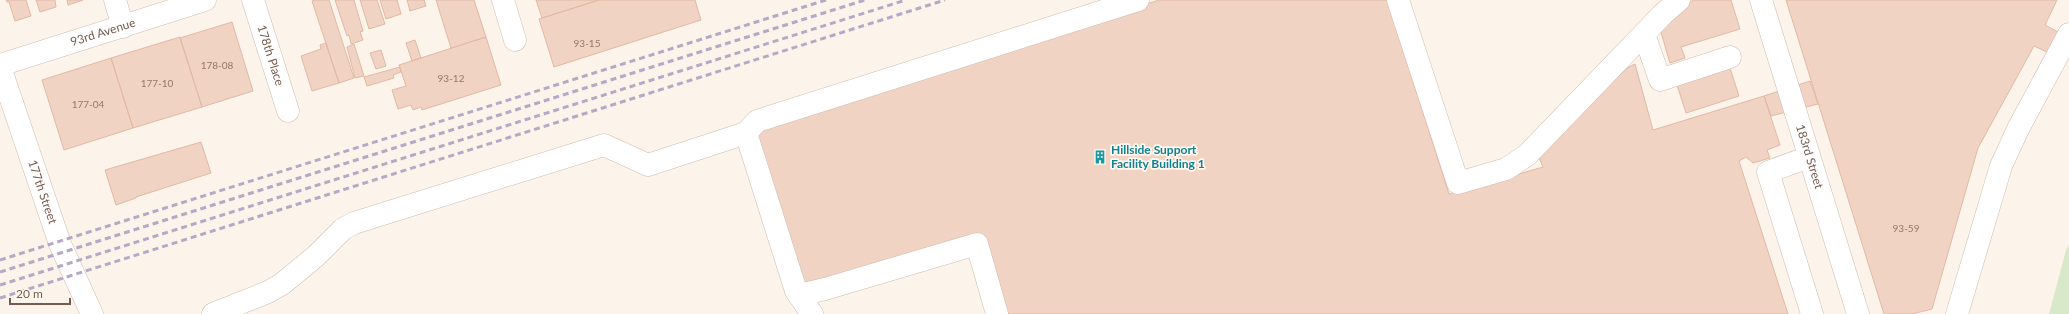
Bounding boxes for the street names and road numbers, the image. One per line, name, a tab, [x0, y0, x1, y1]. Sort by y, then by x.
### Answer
street label: 93rd Avenue	[68, 15, 137, 49]
street label: 178th Place	[254, 23, 288, 87]
street label: 183rd Street	[1793, 123, 1827, 191]
street label: 177th Street	[25, 158, 61, 226]

